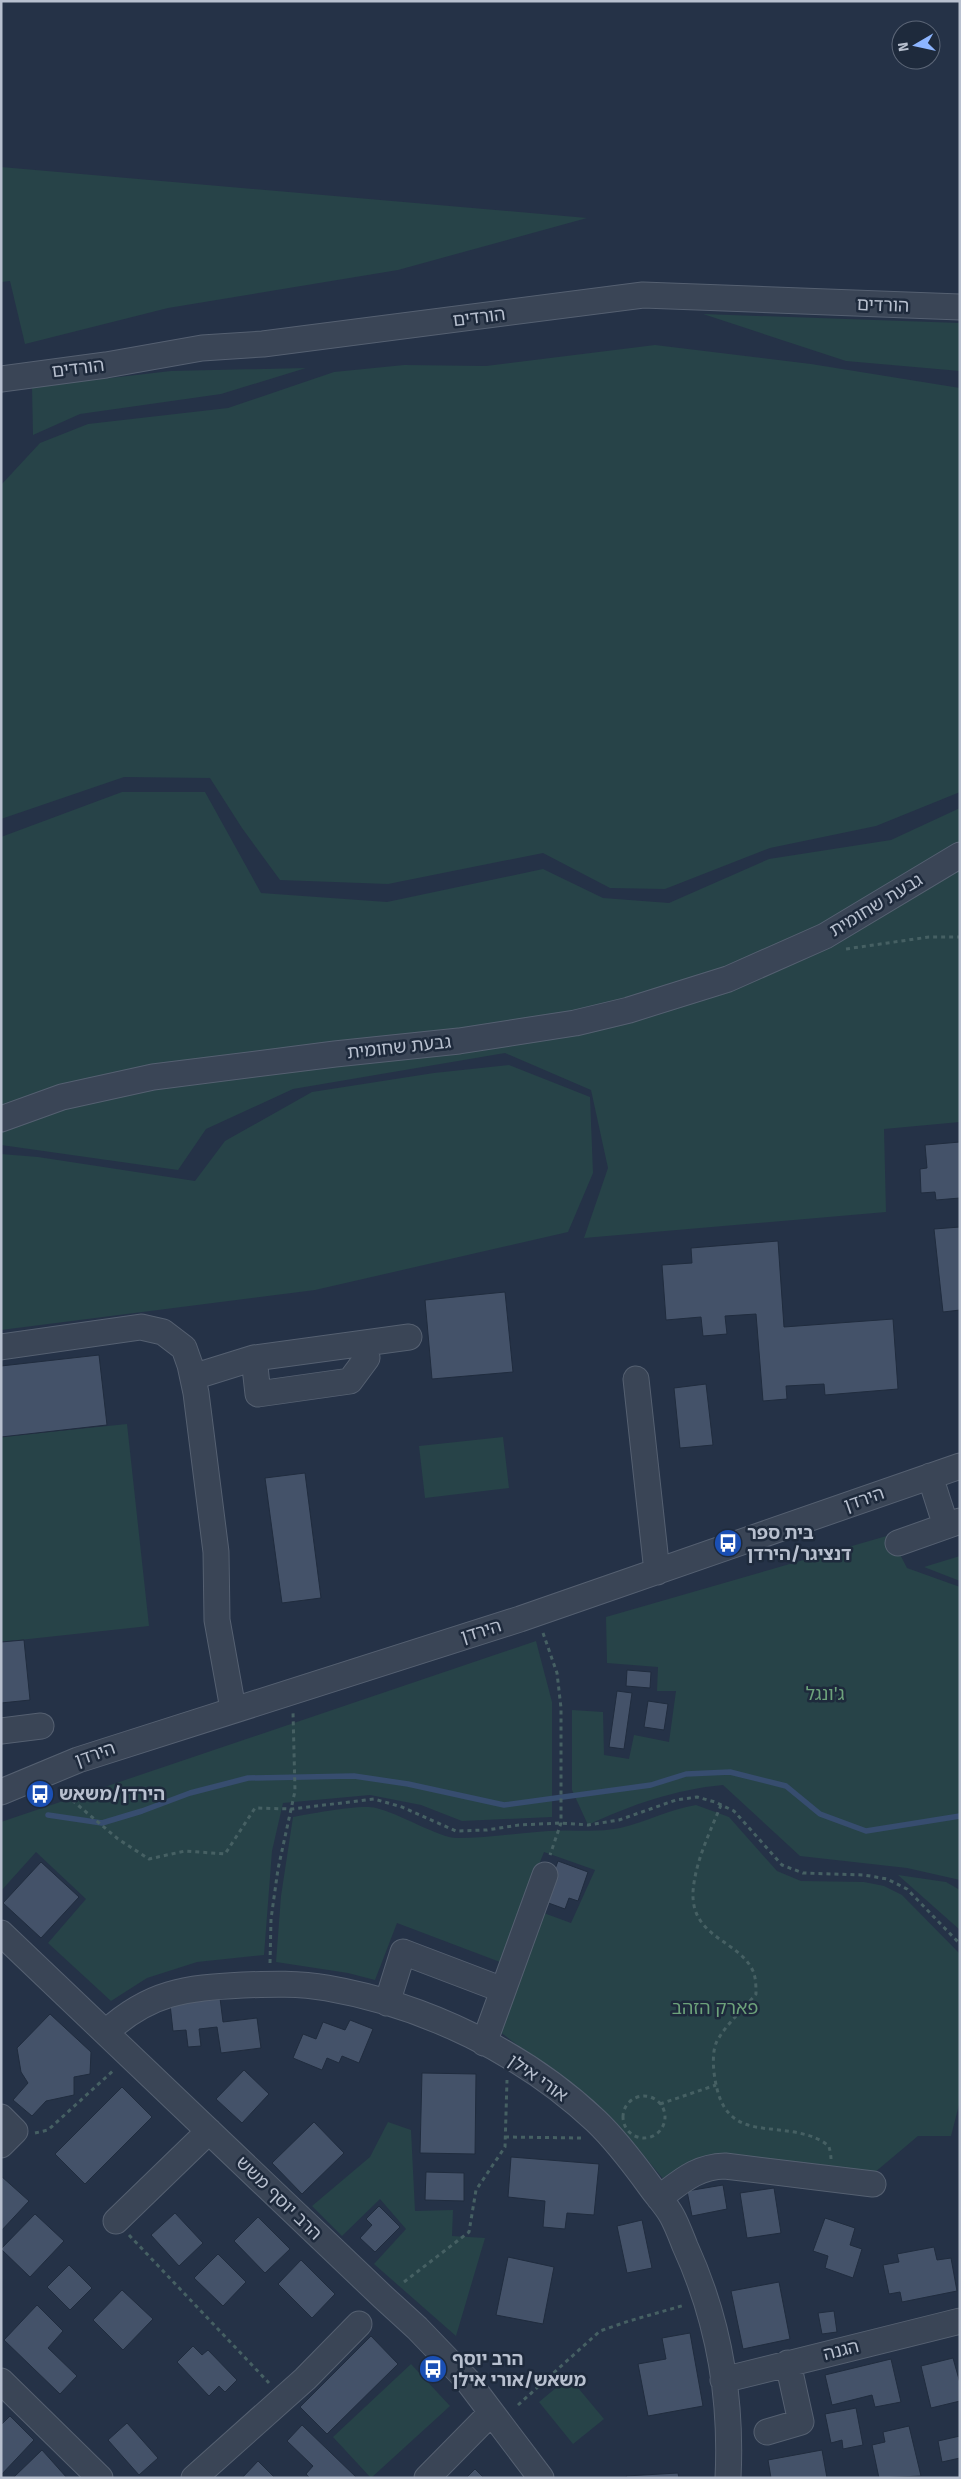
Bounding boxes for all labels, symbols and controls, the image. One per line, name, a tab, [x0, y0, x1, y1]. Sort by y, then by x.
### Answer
north arrow	[891, 20, 941, 70]
text: N	[895, 41, 913, 53]
street label: הורדים	[856, 293, 910, 317]
street label: הורדים	[451, 303, 507, 331]
street label: הורדים	[50, 354, 106, 382]
street label: גבעת שחומית	[826, 869, 927, 941]
street label: גבעת שחומית	[346, 1031, 452, 1063]
street label: הירדן	[841, 1482, 887, 1516]
place label: בית ספר דנציגר/הירדן	[747, 1522, 851, 1565]
bus stop icon: בית ספר דנציגר/הירדן	[713, 1528, 743, 1558]
street label: הירדן	[458, 1614, 504, 1648]
park label: ג'ונגל	[806, 1683, 845, 1705]
street label: הירדן	[72, 1737, 118, 1771]
bus stop icon: הירדן/משאש	[25, 1779, 55, 1809]
place label: הירדן/משאש	[59, 1783, 165, 1805]
park label: פארק הזהב	[672, 1997, 758, 2019]
street label: אורי אילן	[504, 2050, 572, 2106]
street label: הרב יוסף משש	[232, 2152, 326, 2244]
street label: הגנה	[821, 2335, 861, 2365]
place label: הרב יוסף משאש/אורי אילן	[452, 2348, 587, 2391]
bus stop icon: הרב יוסף משאש/אורי אילן	[418, 2354, 448, 2384]

